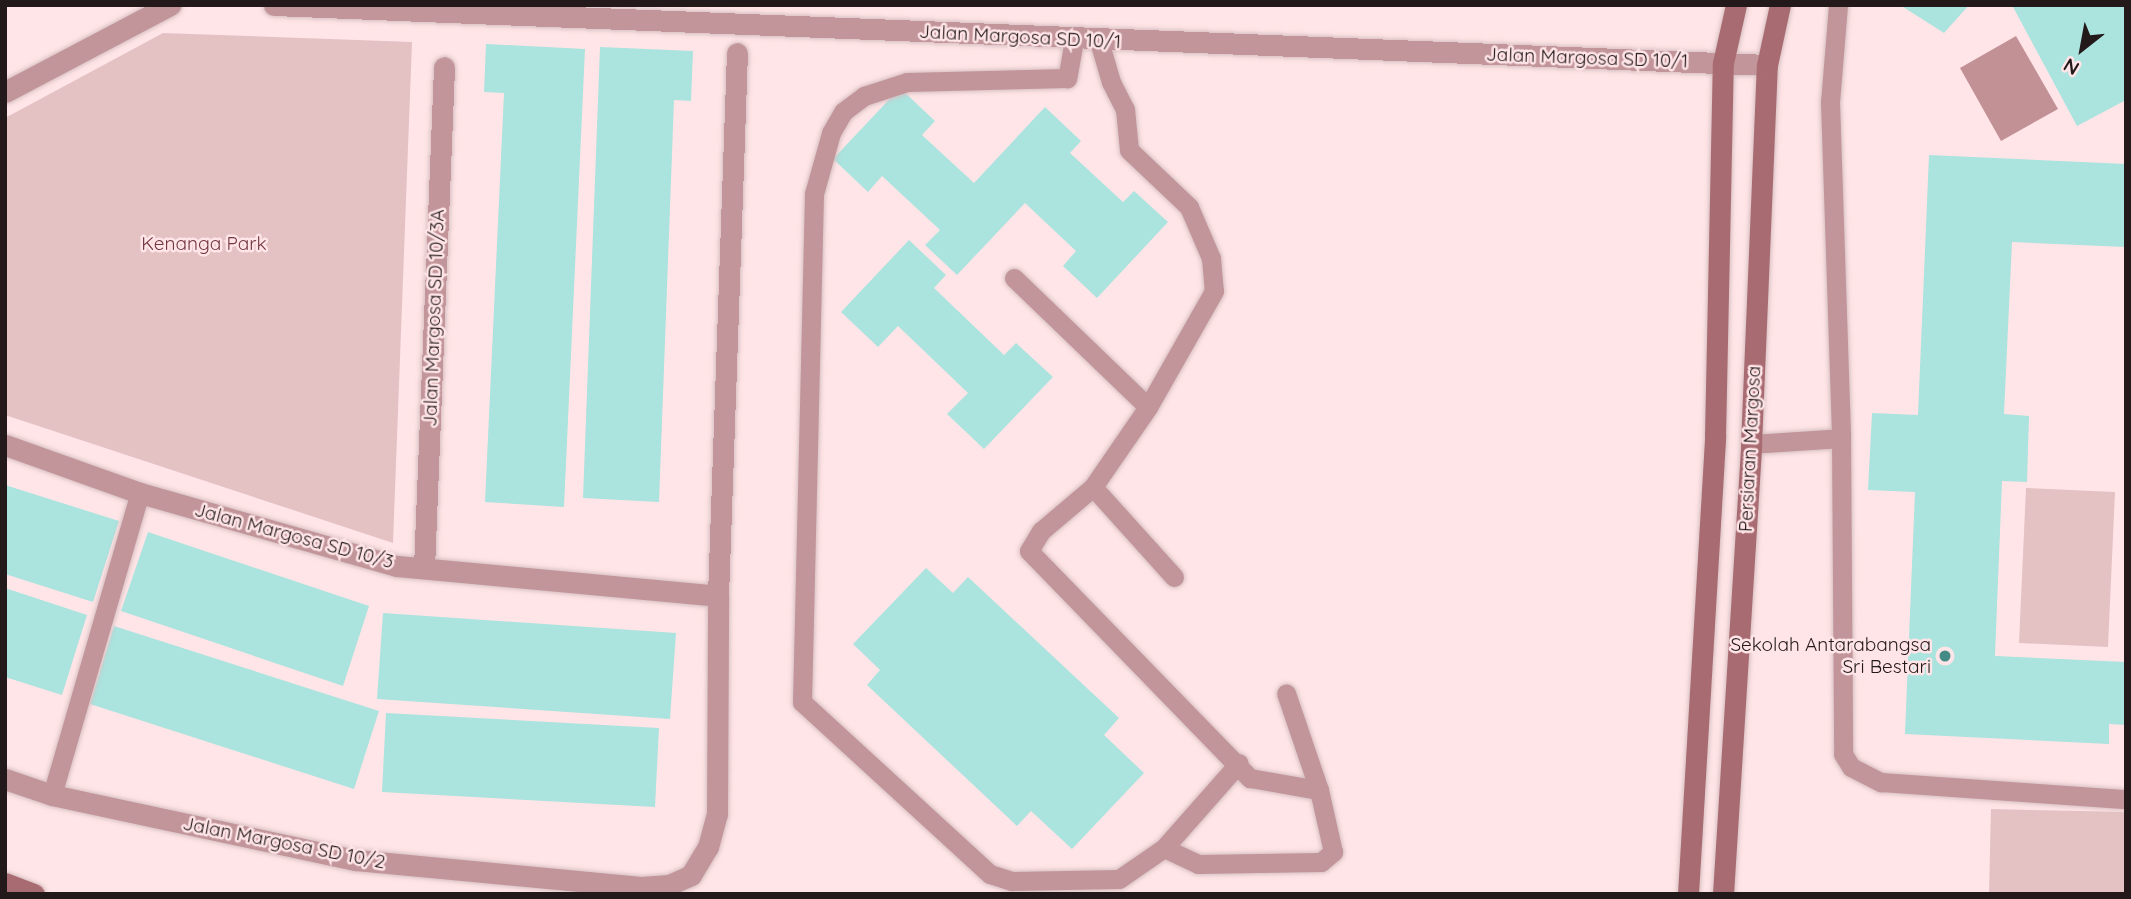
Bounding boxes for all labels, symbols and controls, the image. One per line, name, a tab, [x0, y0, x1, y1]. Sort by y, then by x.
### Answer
north arrow	[2047, 14, 2117, 84]
street label: Jalan Margosa SD 10/1	[918, 20, 1122, 54]
street label: Jalan Margosa SD 10/1	[1486, 43, 1688, 73]
text: N	[2059, 53, 2083, 81]
street label: Jalan Margosa SD 10/3A	[419, 209, 449, 427]
park label: Kenanga Park	[141, 233, 267, 255]
street label: Persiaran Margosa	[1734, 365, 1766, 533]
street label: Jalan Margosa SD 10/3	[192, 498, 396, 574]
place label: Sekolah Antarabangsa Sri Bestari	[1730, 634, 1931, 678]
marker: Sekolah Antarabangsa Sri Bestari	[1937, 648, 1953, 664]
street label: Jalan Margosa SD 10/2	[181, 812, 387, 874]

